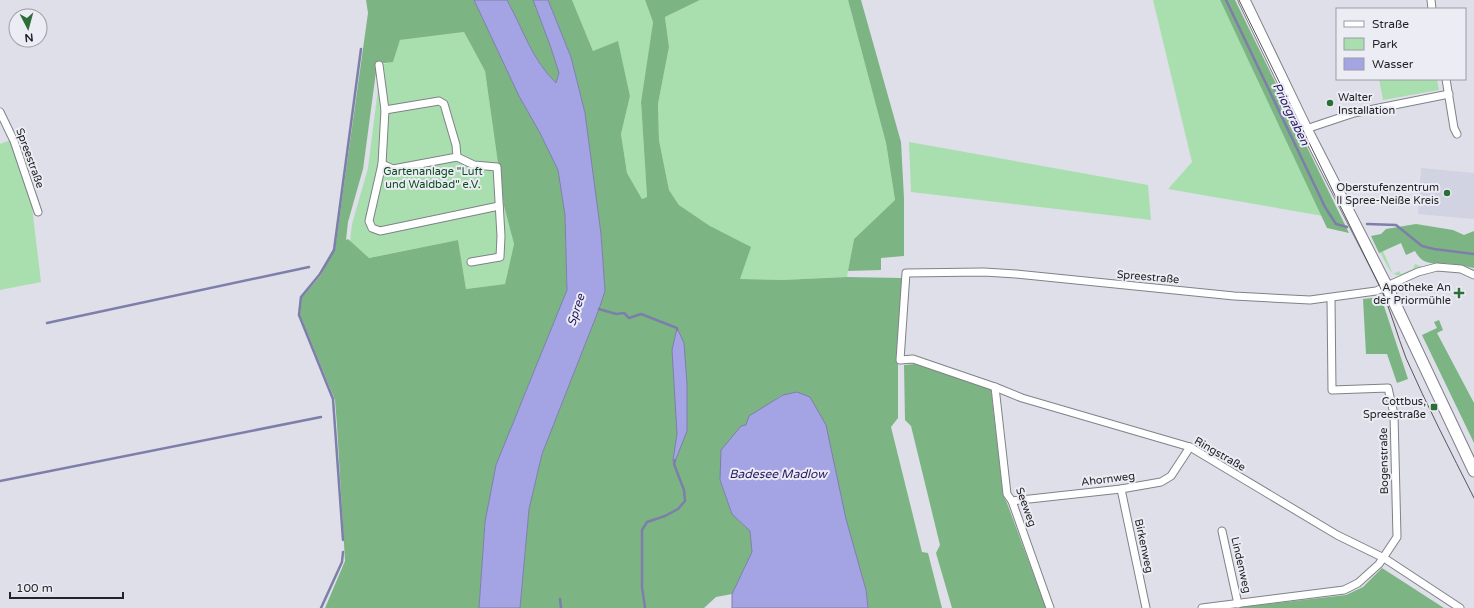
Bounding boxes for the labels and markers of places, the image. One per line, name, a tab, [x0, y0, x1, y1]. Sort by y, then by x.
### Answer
place label: Walter Installation	[1338, 91, 1395, 117]
marker: Walter Installation	[1325, 98, 1335, 108]
place label: Oberstufenzentrum II Spree-Neiße Kreis	[1336, 181, 1439, 207]
marker: Oberstufenzentrum II Spree-Neiße Kreis	[1442, 188, 1452, 198]
place label: Apotheke An der Priormühle	[1373, 281, 1451, 307]
marker: Apotheke An der Priormühle	[1454, 288, 1464, 298]
place label: Cottbus, Spreestraße	[1363, 395, 1426, 421]
marker: Cottbus, Spreestraße	[1429, 402, 1439, 412]

